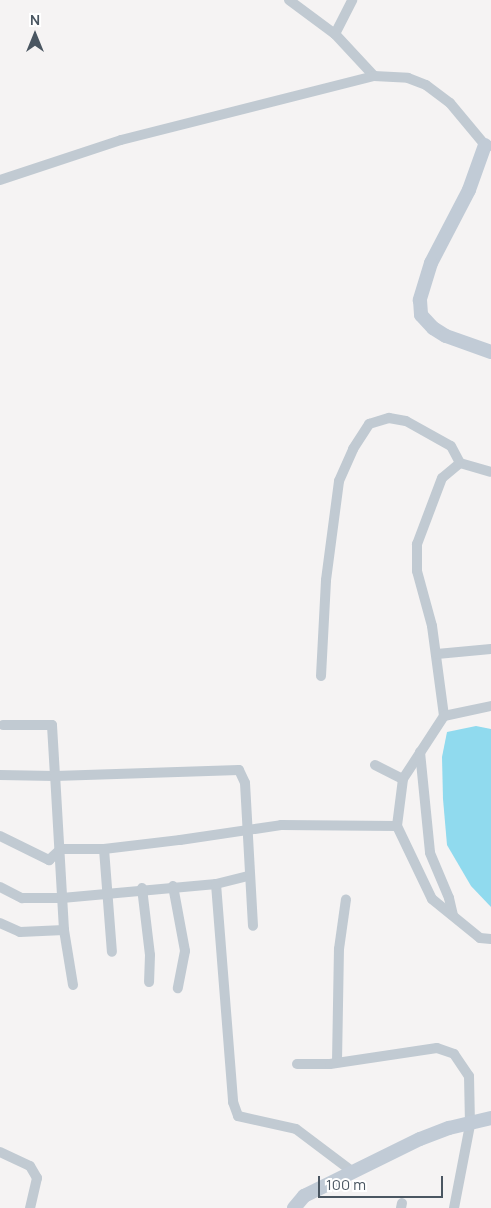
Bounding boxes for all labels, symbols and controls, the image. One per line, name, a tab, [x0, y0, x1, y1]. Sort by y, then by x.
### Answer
north arrow	[10, 10, 60, 60]
text: N	[30, 10, 40, 29]
scale bar	[321, 1166, 446, 1198]
text: 100 m	[326, 1174, 366, 1195]

